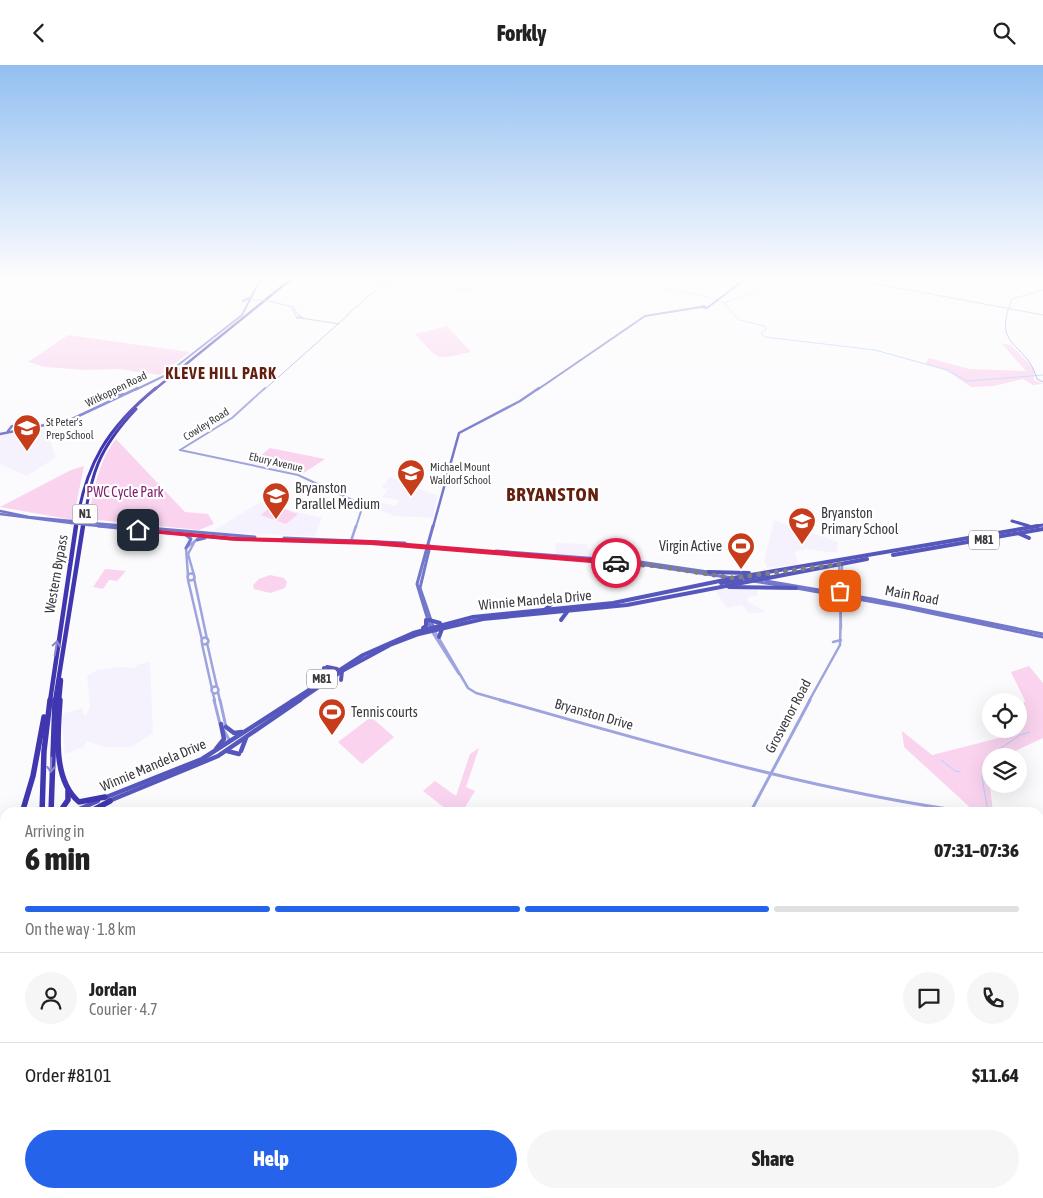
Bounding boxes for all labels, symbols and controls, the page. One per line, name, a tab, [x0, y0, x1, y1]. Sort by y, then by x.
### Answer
icon: back	[25, 19, 53, 47]
icon: search	[990, 19, 1018, 47]
text: Forkly	[497, 20, 546, 46]
district label: KLEVE HILL PARK	[165, 364, 277, 382]
street label: Witkoppen Road	[83, 369, 149, 409]
street label: Cowley Road	[181, 405, 231, 443]
school or university icon: St Peter's Prep School	[12, 413, 42, 452]
place label: St Peter's Prep School	[46, 416, 94, 441]
street label: Ebury Avenue	[248, 450, 304, 474]
school or university icon: Michael Mount Waldorf School	[396, 458, 426, 497]
place label: Michael Mount Waldorf School	[430, 461, 491, 486]
place label: Bryanston Parallel Medium	[295, 480, 380, 512]
school or university icon: Bryanston Parallel Medium	[261, 481, 291, 520]
district label: BRYANSTON	[506, 483, 600, 505]
park label: PWC Cycle Park	[86, 484, 164, 500]
road number: N1	[72, 504, 98, 523]
place label: Bryanston Primary School	[821, 505, 899, 537]
school or university icon: Bryanston Primary School	[787, 506, 817, 545]
pin	[117, 509, 159, 551]
icon: home	[124, 516, 152, 544]
sports icon: Virgin Active	[726, 531, 756, 570]
road number: M81	[969, 531, 999, 549]
street label: Western Bypass	[41, 533, 71, 615]
courier	[591, 538, 641, 588]
place label: Virgin Active	[659, 538, 722, 554]
icon: car	[602, 549, 630, 577]
pin	[819, 570, 861, 612]
icon: bag	[826, 577, 854, 605]
street label: Main Road	[884, 582, 940, 608]
street label: Winnie Mandela Drive	[478, 587, 592, 613]
one-way arrow	[51, 640, 61, 656]
road number: M81	[307, 669, 337, 689]
street label: Grosvenor Road	[762, 676, 814, 756]
map controls	[982, 693, 1027, 793]
button: locate	[982, 693, 1027, 738]
street label: Bryanston Drive	[553, 695, 635, 733]
sports icon: Tennis courts	[317, 697, 347, 736]
place label: Tennis courts	[351, 704, 418, 720]
street label: Winnie Mandela Drive	[98, 735, 208, 795]
button: layers	[982, 748, 1027, 793]
one-way arrow	[47, 756, 56, 772]
text: Arriving in	[25, 822, 85, 840]
text: 07:31–07:36	[934, 839, 1019, 861]
text: 6 min	[25, 840, 90, 877]
text: On the way · 1.8 km	[25, 920, 136, 938]
button: person	[25, 972, 77, 1024]
button: chat	[903, 972, 955, 1024]
button: phone	[967, 972, 1019, 1024]
text: Jordan	[89, 978, 137, 1000]
text: Courier · 4.7	[89, 1000, 158, 1018]
text: Order #8101	[25, 1064, 112, 1086]
text: $11.64	[972, 1064, 1019, 1086]
button: Help	[25, 1130, 517, 1188]
button: Share	[527, 1130, 1019, 1188]

